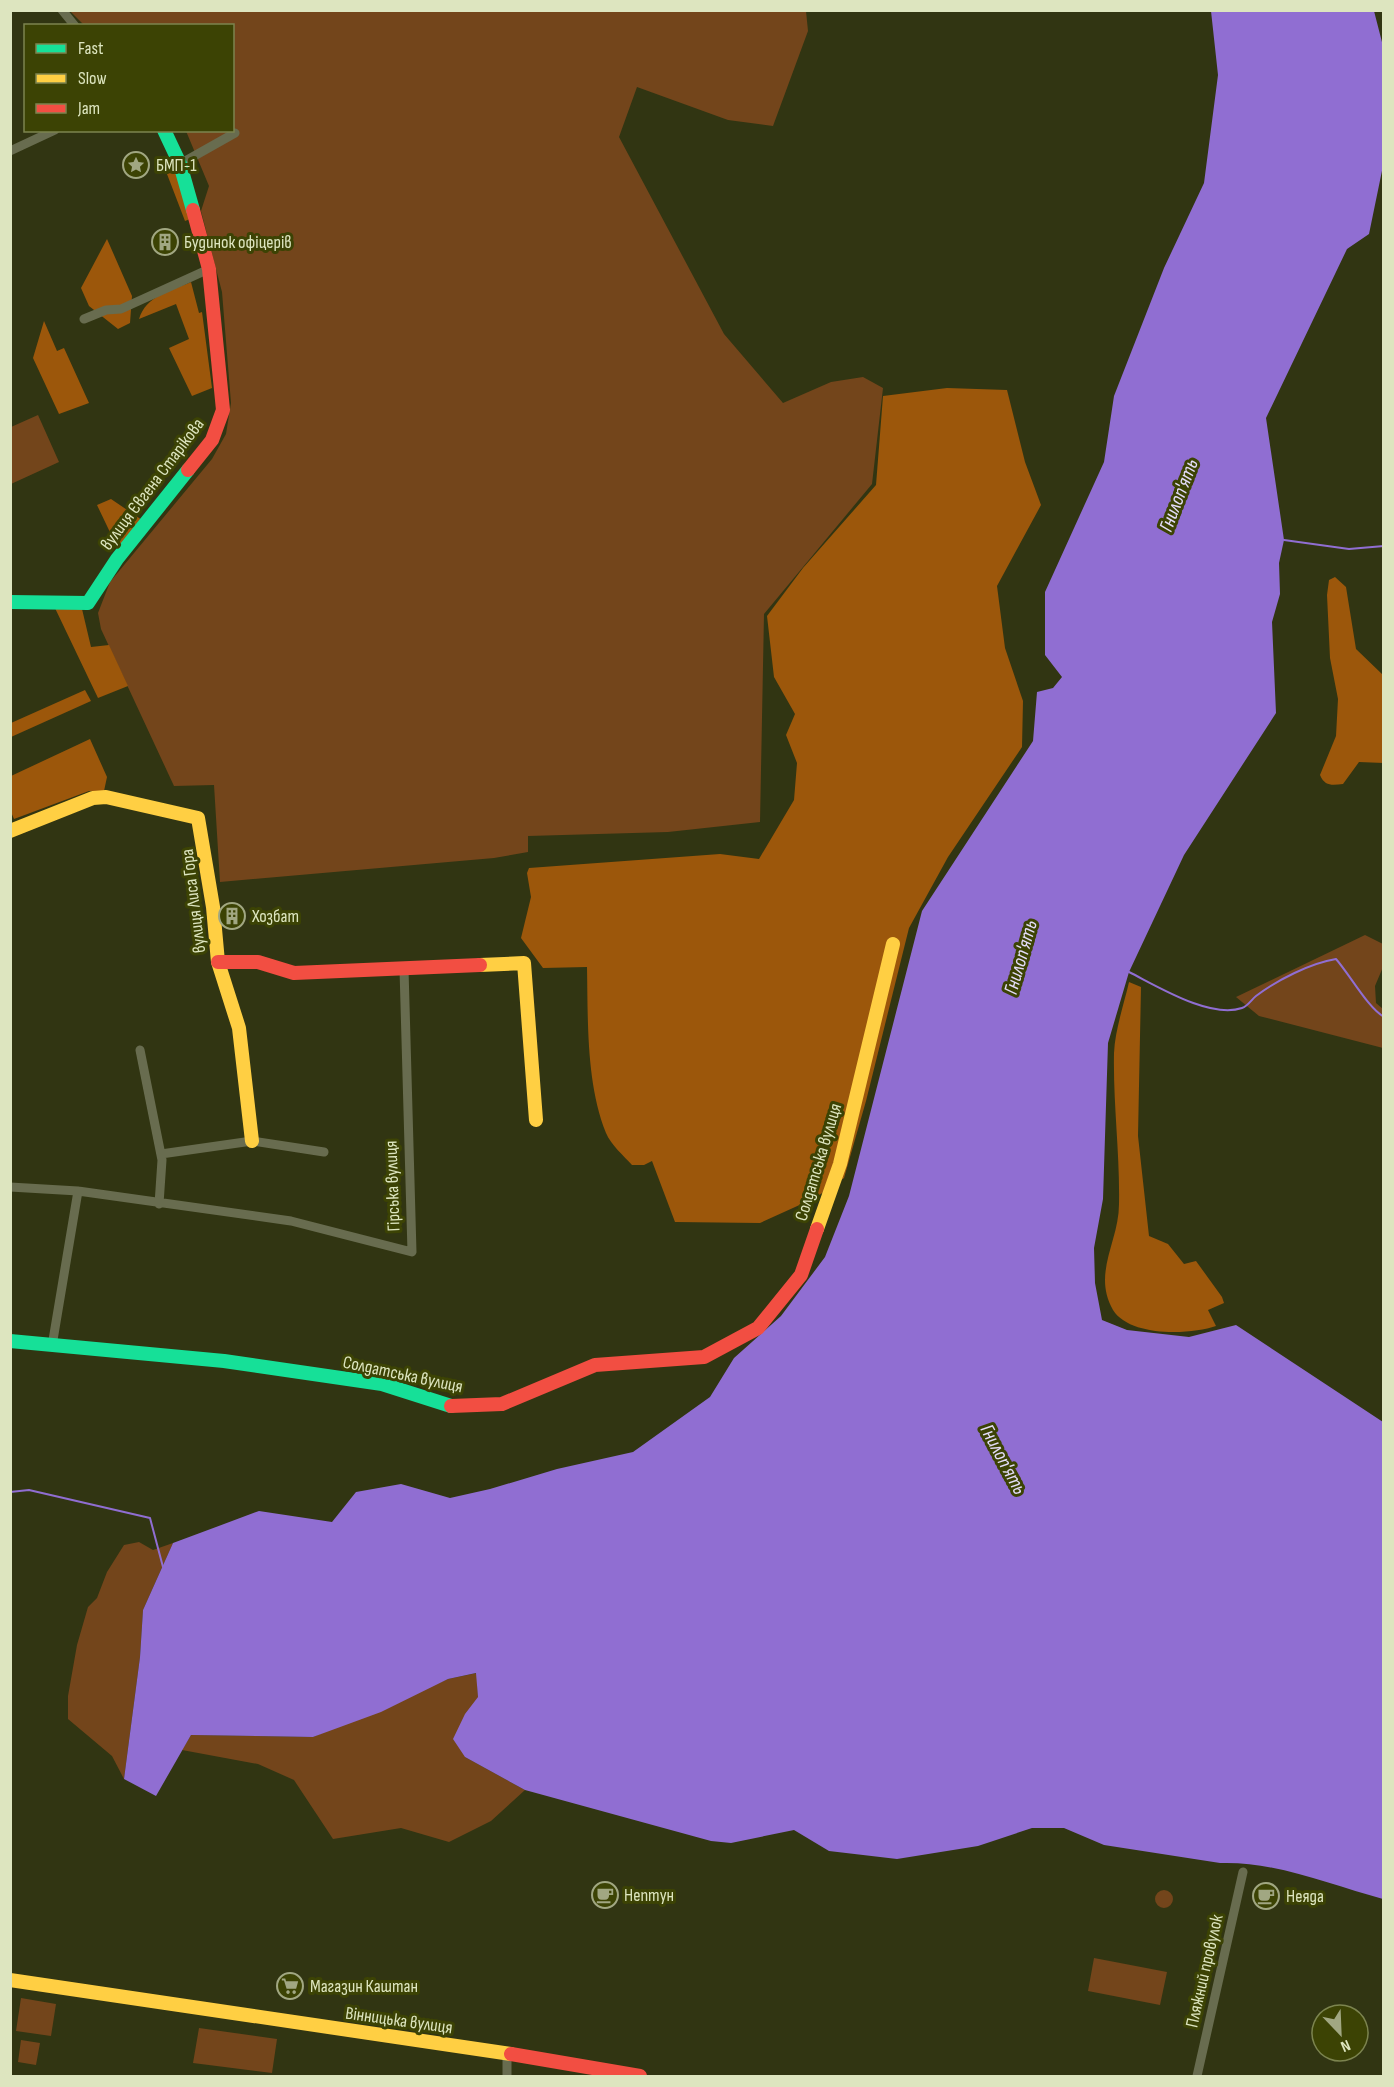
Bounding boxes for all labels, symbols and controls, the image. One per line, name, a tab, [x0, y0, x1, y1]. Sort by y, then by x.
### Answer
legend	[24, 24, 234, 132]
text: Fast	[78, 38, 104, 59]
text: Slow	[78, 68, 107, 89]
text: Jam	[77, 98, 100, 119]
place icon: БМП-1	[121, 150, 151, 180]
place label: БМП-1	[156, 155, 197, 176]
building icon: Будинок офіцерів	[150, 227, 180, 257]
place label: Будинок офіцерів	[184, 232, 292, 253]
street label: вулиця Євгена Старікова	[96, 414, 209, 554]
water label: Гнилоп'ять	[1154, 455, 1204, 535]
street label: вулиця Лиса Гора	[177, 848, 210, 954]
building icon: Хозбат	[217, 901, 247, 931]
place label: Хозбат	[251, 906, 299, 927]
water label: Гнилоп'ять	[999, 917, 1043, 997]
street label: Солдатська вулиця	[791, 1101, 846, 1224]
street label: Гірська вулиця	[380, 1140, 405, 1232]
street label: Солдатська вулиця	[341, 1352, 465, 1397]
water label: Гнилоп'ять	[975, 1420, 1032, 1499]
cafe icon: Нептун	[590, 1880, 620, 1910]
cafe icon: Неяда	[1251, 1881, 1281, 1911]
place label: Нептун	[624, 1885, 674, 1906]
place label: Неяда	[1286, 1886, 1324, 1907]
street label: Пляжний провулок	[1181, 1912, 1228, 2030]
supermarket icon: Магазин Каштан	[275, 1971, 305, 2001]
place label: Магазин Каштан	[310, 1976, 418, 1997]
street label: Вінницька вулиця	[344, 2003, 454, 2038]
north arrow	[1310, 2003, 1370, 2063]
text: N	[1338, 2035, 1353, 2056]

